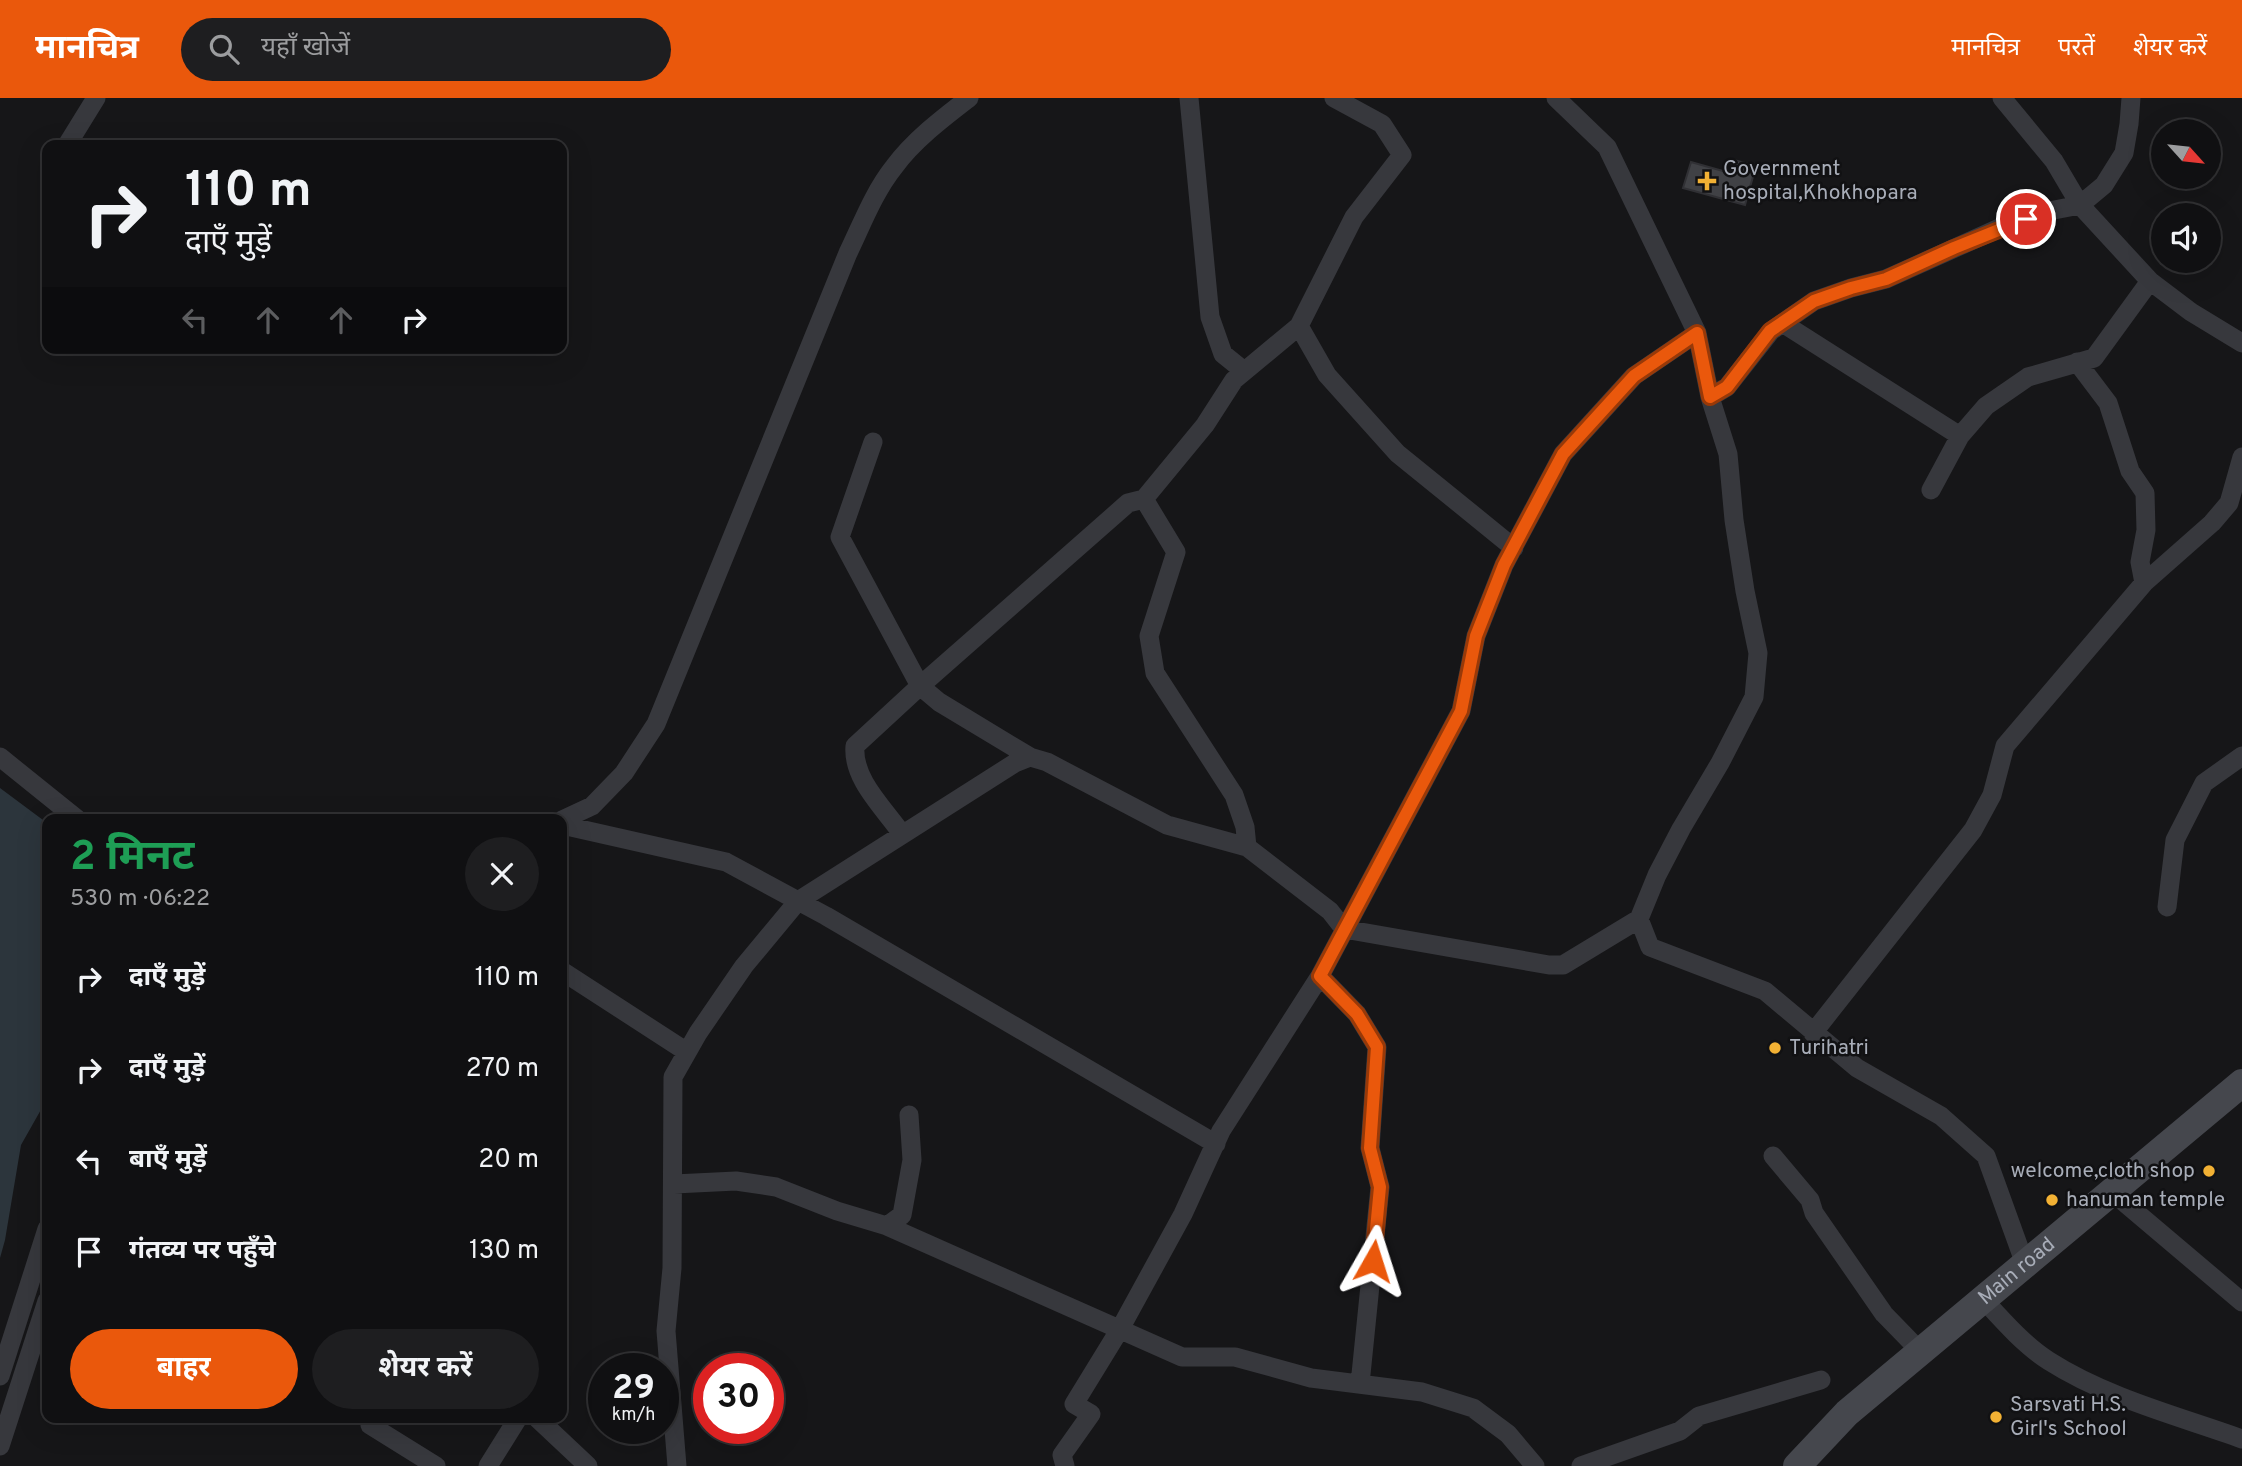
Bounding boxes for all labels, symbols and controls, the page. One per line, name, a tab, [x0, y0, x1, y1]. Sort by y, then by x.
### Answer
search box	[181, 18, 671, 81]
text: मानचित्र	[35, 29, 139, 71]
icon: search	[205, 30, 243, 68]
text: यहाँ खोजें	[261, 32, 350, 65]
text: मानचित्र	[1951, 34, 2020, 64]
text: परतें	[2058, 34, 2095, 64]
text: शेयर करें	[2133, 34, 2207, 64]
north arrow	[2151, 119, 2221, 189]
map controls	[2151, 119, 2221, 273]
place label: Government hospital,Khokhopara	[1723, 156, 1918, 207]
text: 110 m	[185, 162, 312, 224]
icon: right	[70, 168, 161, 259]
marker: Government hospital,Khokhopara	[1697, 171, 1717, 191]
pin	[1996, 189, 2056, 249]
icon: arrive	[2007, 200, 2045, 238]
button: sound	[2151, 203, 2221, 273]
text: दाएँ मुड़ें	[185, 224, 272, 264]
icon: left	[176, 301, 214, 339]
icon: ahead	[249, 301, 287, 339]
icon: ahead	[322, 301, 360, 339]
icon: right	[395, 301, 433, 339]
text: 2 मिनट	[70, 832, 194, 885]
button: close	[465, 837, 539, 911]
text: 530 m · 06:22	[70, 885, 210, 914]
icon: right	[70, 960, 108, 998]
text: दाएँ मुड़ें	[129, 962, 205, 995]
text: 110 m	[475, 962, 539, 995]
place label: Turihatri	[1789, 1035, 1869, 1062]
marker: Turihatri	[1767, 1040, 1783, 1056]
icon: right	[70, 1051, 108, 1089]
text: दाएँ मुड़ें	[129, 1053, 205, 1086]
text: 270 m	[466, 1053, 539, 1086]
icon: left	[70, 1142, 108, 1180]
text: बाएँ मुड़ें	[129, 1144, 207, 1177]
text: 20 m	[478, 1144, 539, 1177]
place label: welcome,cloth shop	[2011, 1158, 2195, 1185]
marker: welcome,cloth shop	[2201, 1163, 2217, 1179]
place label: hanuman temple	[2066, 1187, 2225, 1214]
marker: hanuman temple	[2044, 1192, 2060, 1208]
position arrow	[1336, 1224, 1410, 1298]
street label: Main road	[1973, 1231, 2061, 1311]
icon: arrive	[70, 1233, 108, 1271]
text: गंतव्य पर पहुँचे	[129, 1235, 276, 1268]
text: 130 m	[469, 1235, 539, 1268]
button: बाहर	[70, 1329, 298, 1409]
button: शेयर करें	[312, 1329, 539, 1409]
speed limit sign: 30	[693, 1353, 784, 1444]
text: 29	[612, 1367, 655, 1411]
place label: Sarsvati H.S. Girl's School	[2010, 1392, 2127, 1443]
text: km/h	[612, 1404, 655, 1427]
marker: Sarsvati H.S. Girl's School	[1988, 1409, 2004, 1425]

